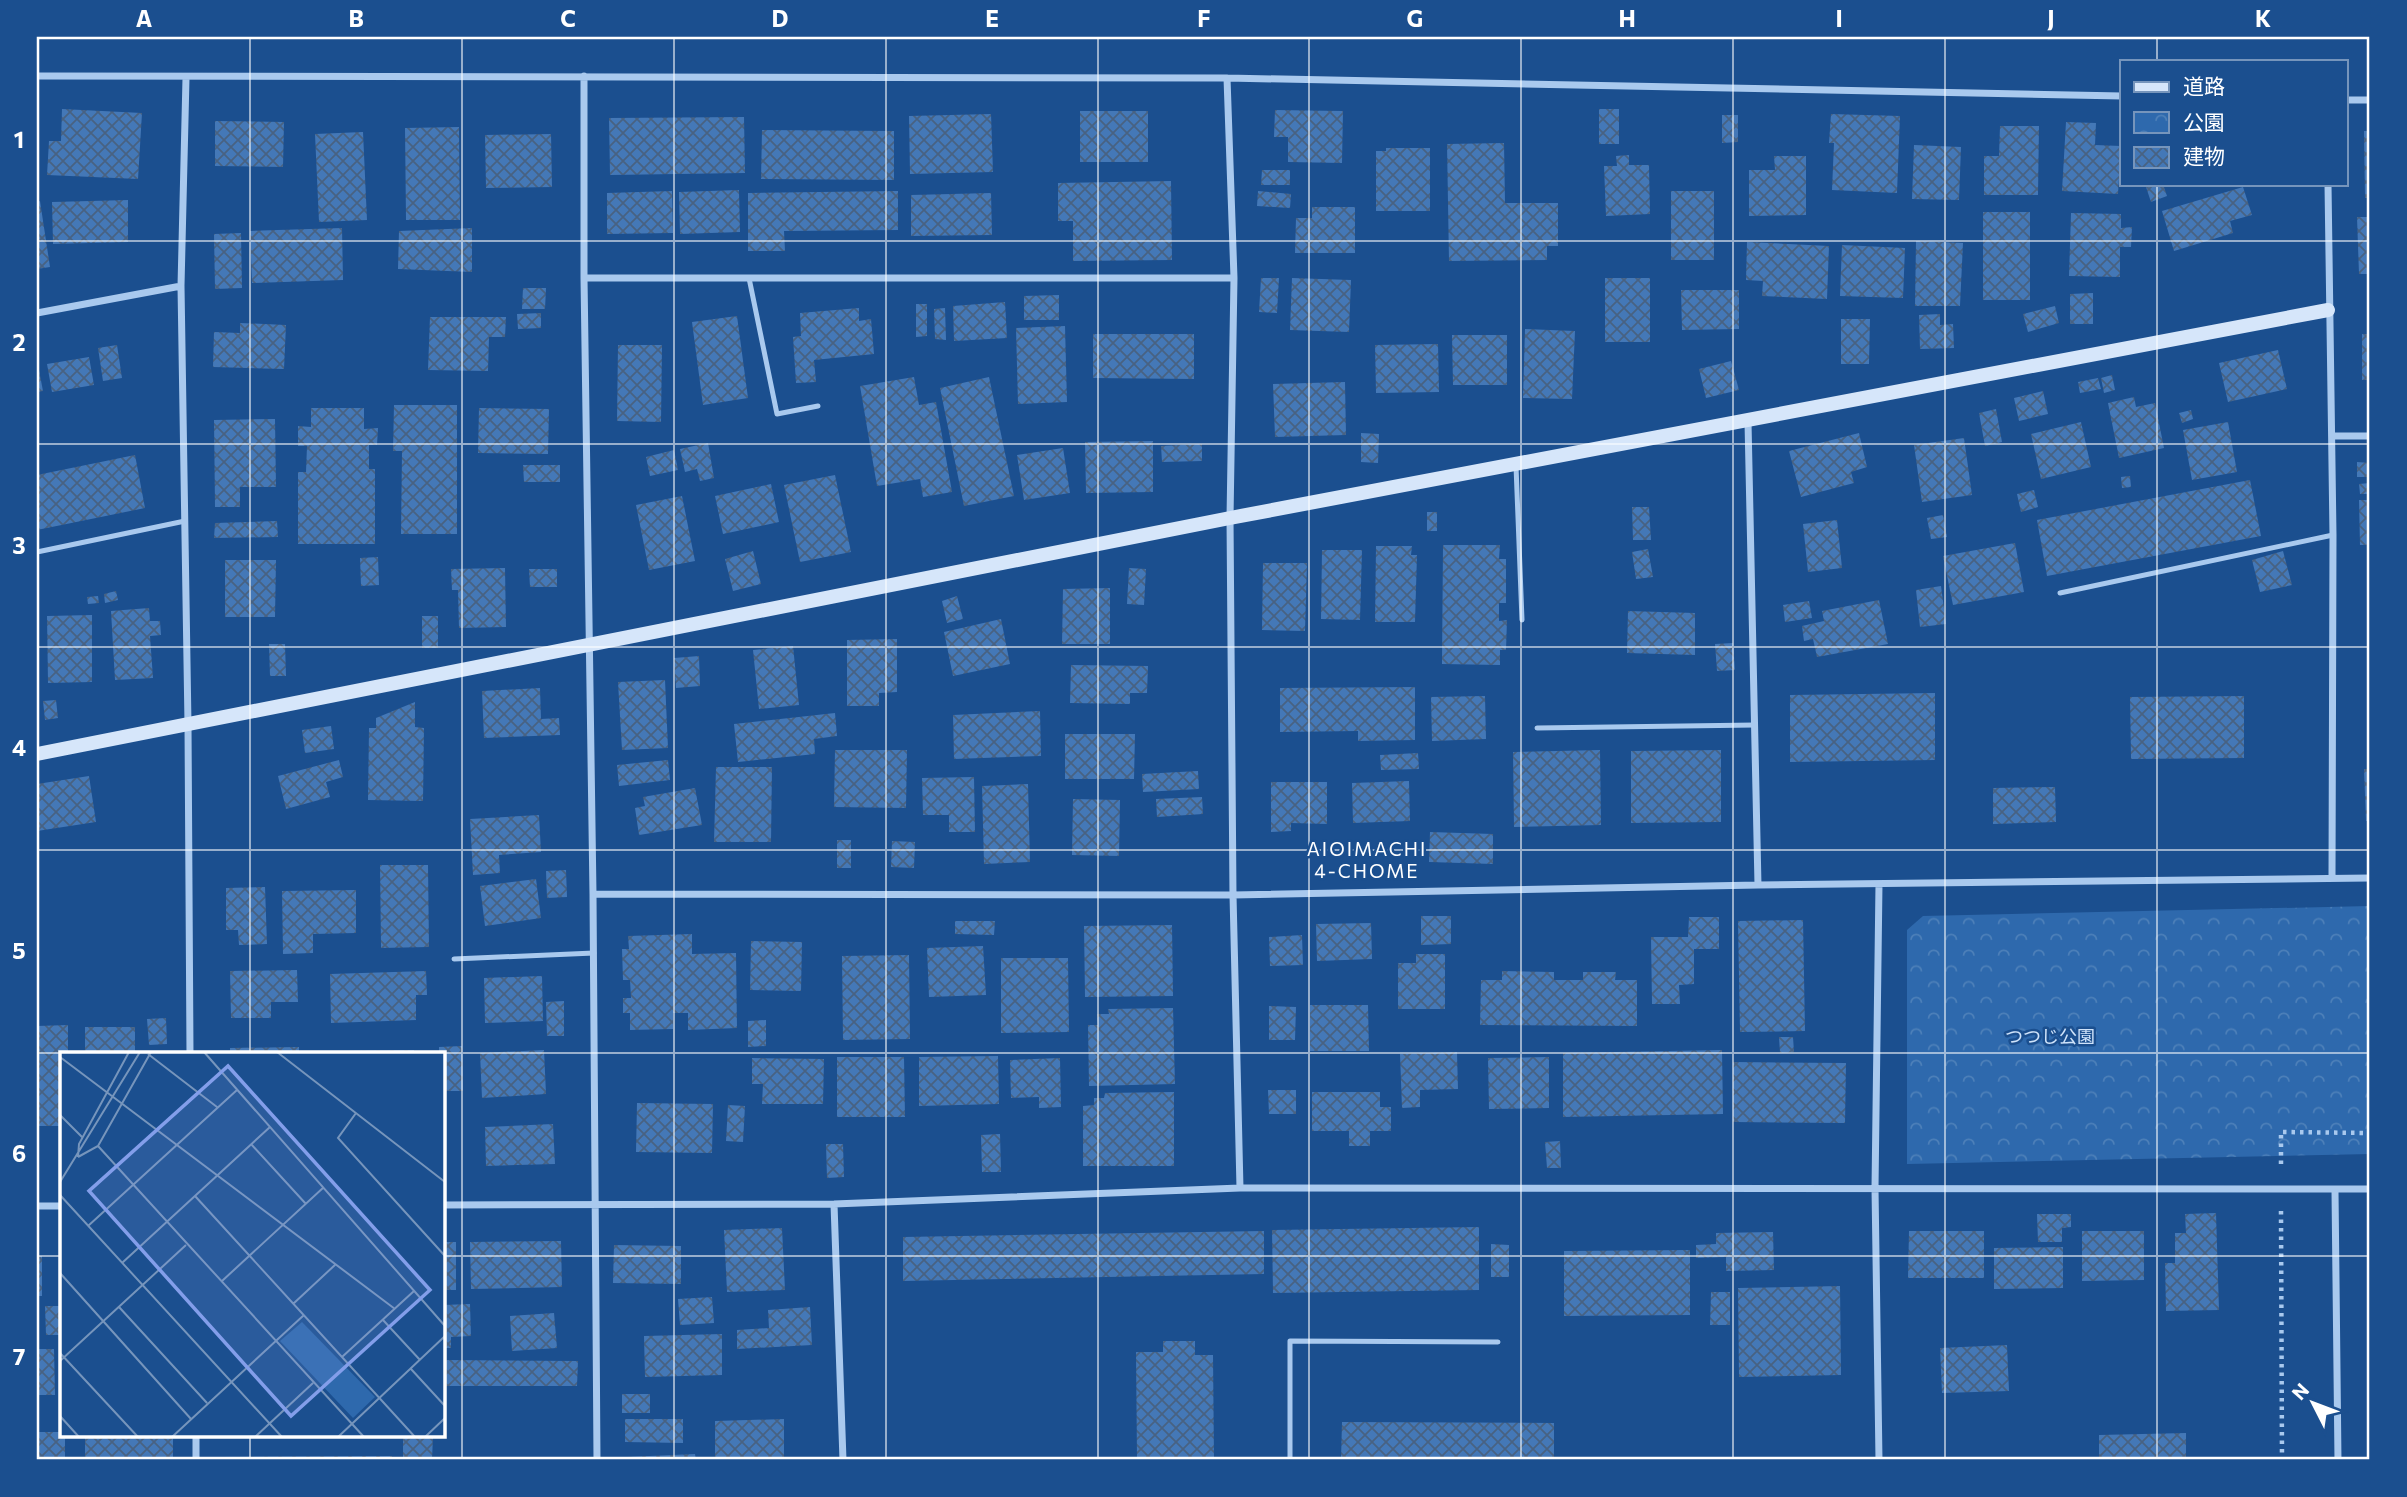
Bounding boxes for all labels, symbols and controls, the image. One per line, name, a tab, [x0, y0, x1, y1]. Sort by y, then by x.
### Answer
text: A	[136, 4, 153, 32]
text: B	[348, 4, 364, 32]
text: C	[560, 4, 576, 32]
text: D	[772, 4, 789, 32]
text: E	[985, 4, 999, 32]
text: F	[1197, 4, 1211, 32]
text: G	[1407, 4, 1423, 32]
text: H	[1618, 4, 1636, 32]
text: I	[1835, 4, 1843, 32]
text: J	[2047, 4, 2055, 32]
text: K	[2255, 4, 2271, 32]
legend	[2120, 60, 2348, 186]
text: 道路	[2183, 73, 2225, 98]
text: 公園	[2183, 109, 2225, 134]
text: 1	[14, 125, 24, 153]
text: 建物	[2183, 143, 2225, 168]
text: 2	[12, 328, 26, 356]
text: 3	[12, 531, 26, 559]
text: 4	[12, 733, 26, 761]
district label: AIOIMACHI 4-CHOME	[1307, 837, 1427, 882]
text: 5	[12, 936, 26, 964]
park label: つつじ公園	[2005, 1025, 2095, 1047]
inset map	[60, 1052, 444, 1438]
text: 6	[12, 1139, 26, 1167]
text: 7	[13, 1342, 25, 1370]
north arrow	[2278, 1368, 2348, 1438]
text: N	[2287, 1378, 2313, 1404]

